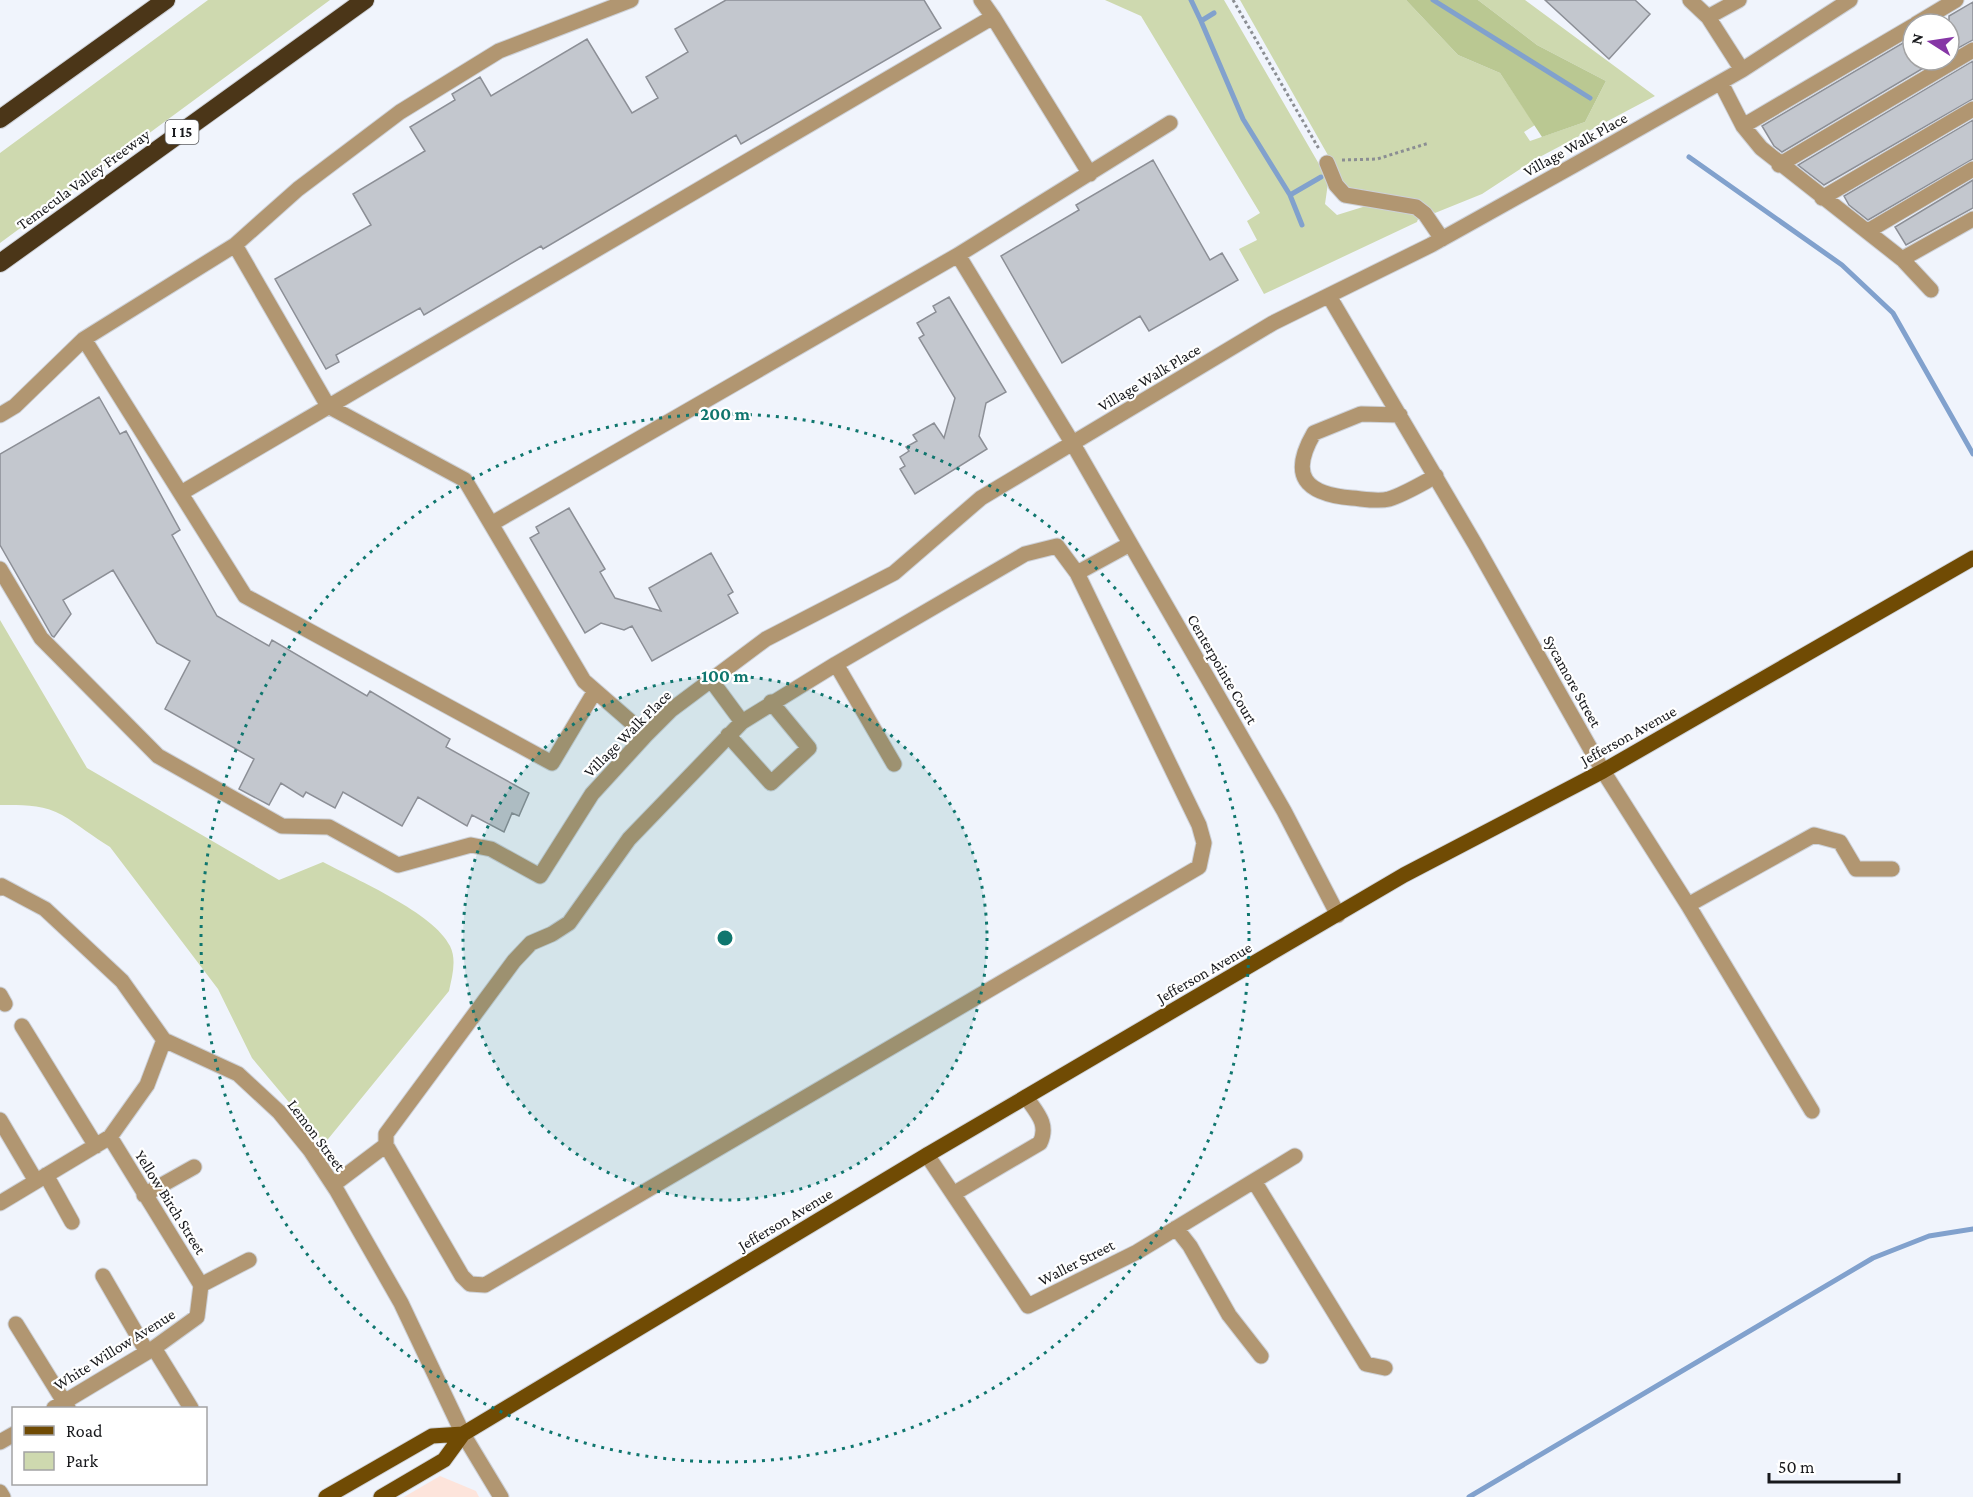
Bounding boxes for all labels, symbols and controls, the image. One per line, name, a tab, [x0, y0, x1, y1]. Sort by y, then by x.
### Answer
north arrow	[1901, 12, 1961, 72]
text: N	[1907, 32, 1926, 46]
street label: Village Walk Place	[1520, 109, 1631, 181]
road number: I 15	[166, 120, 198, 144]
street label: Temecula Valley Freeway	[14, 125, 154, 234]
street label: Village Walk Place	[1095, 340, 1204, 415]
text: 200 m	[700, 404, 751, 424]
street label: Centerpointe Court	[1183, 611, 1261, 728]
street label: Sycamore Street	[1539, 632, 1605, 731]
text: 100 m	[701, 666, 749, 686]
street label: Village Walk Place	[580, 686, 675, 781]
street label: Jefferson Avenue	[1576, 702, 1680, 771]
centre of rings	[715, 928, 735, 948]
street label: Jefferson Avenue	[1152, 938, 1255, 1008]
street label: Lemon Street	[284, 1096, 349, 1175]
street label: Yellow Birch Street	[132, 1147, 210, 1258]
street label: Jefferson Avenue	[733, 1185, 836, 1256]
street label: Waller Street	[1035, 1236, 1118, 1289]
street label: White Willow Avenue	[51, 1305, 178, 1394]
legend	[12, 1407, 207, 1485]
text: Road	[66, 1421, 103, 1441]
scale bar	[1769, 1446, 1900, 1484]
text: Park	[66, 1451, 98, 1471]
text: 50 m	[1778, 1457, 1815, 1477]

